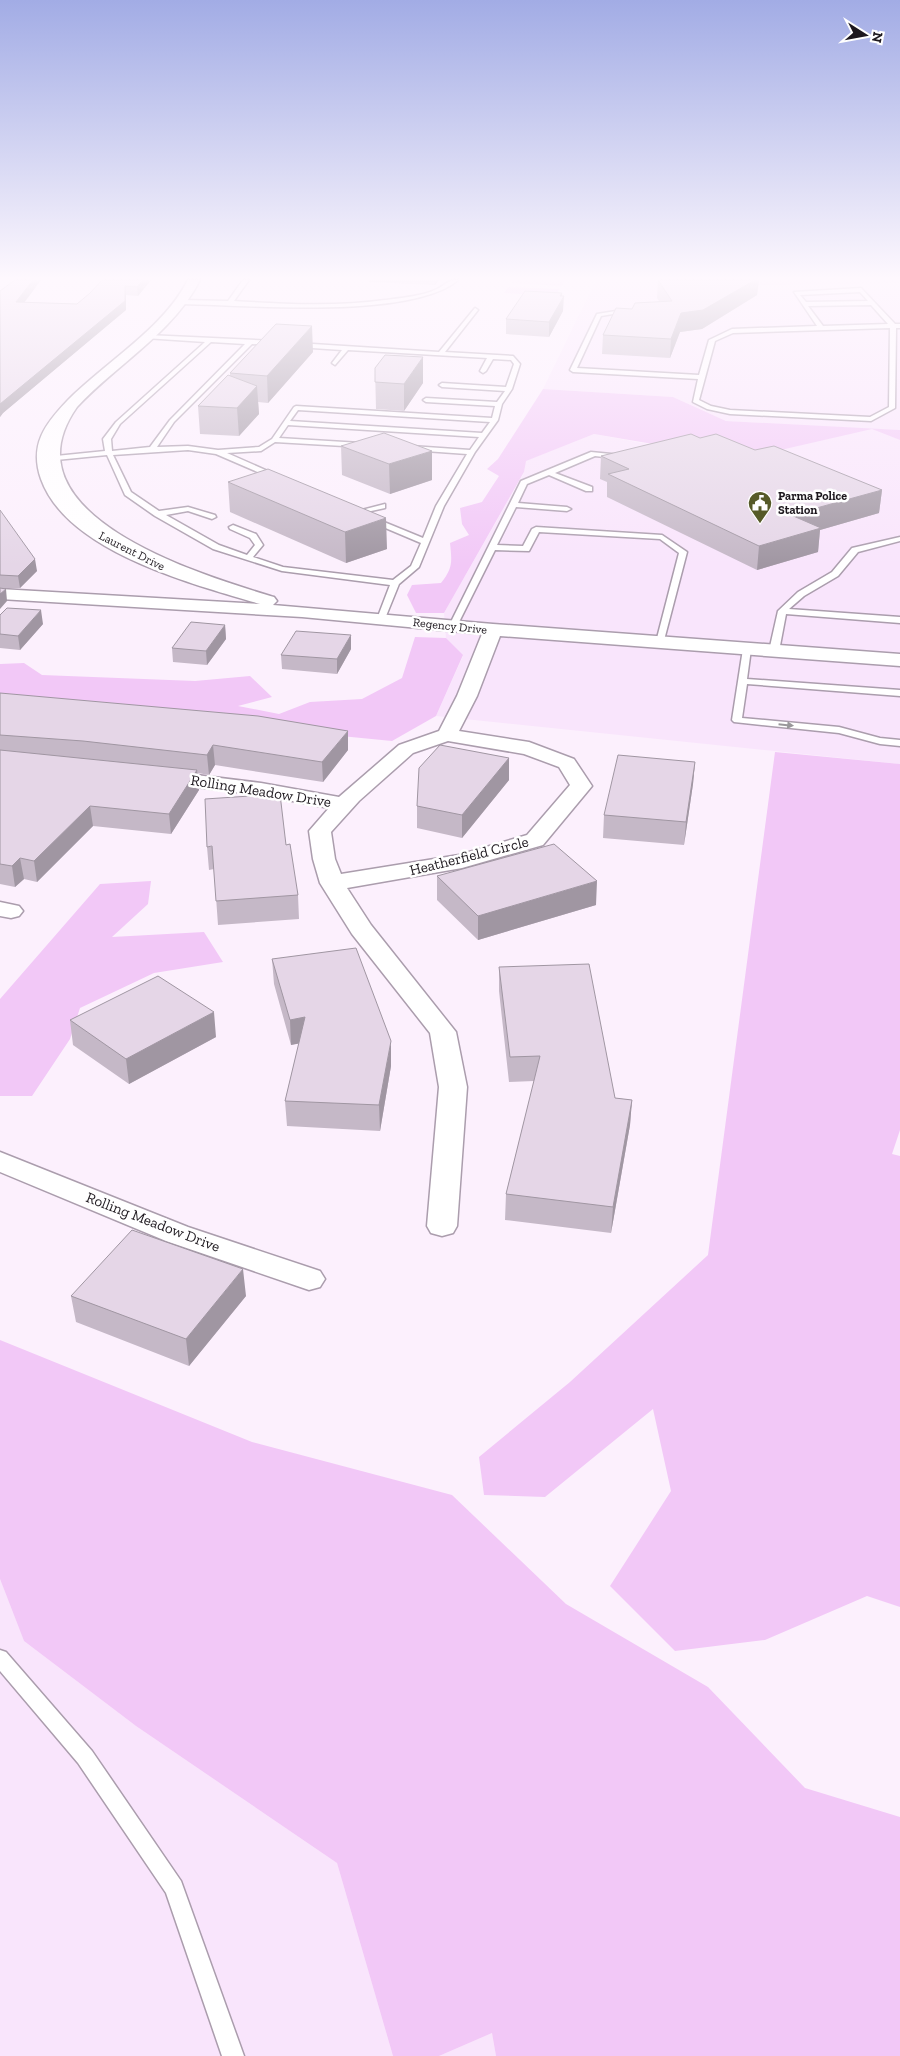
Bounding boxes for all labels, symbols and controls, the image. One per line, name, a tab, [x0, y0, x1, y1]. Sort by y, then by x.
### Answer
north arrow	[840, 10, 890, 60]
text: N	[868, 31, 887, 45]
place label: Parma Police Station	[778, 489, 847, 517]
public building icon: Parma Police Station	[747, 490, 773, 524]
street label: Laurent Drive	[97, 528, 168, 574]
street label: Regency Drive	[412, 615, 488, 637]
one-way arrow	[778, 721, 794, 729]
street label: Rolling Meadow Drive	[189, 771, 333, 811]
street label: Heatherfield Circle	[408, 833, 530, 879]
street label: Rolling Meadow Drive	[83, 1188, 223, 1256]

